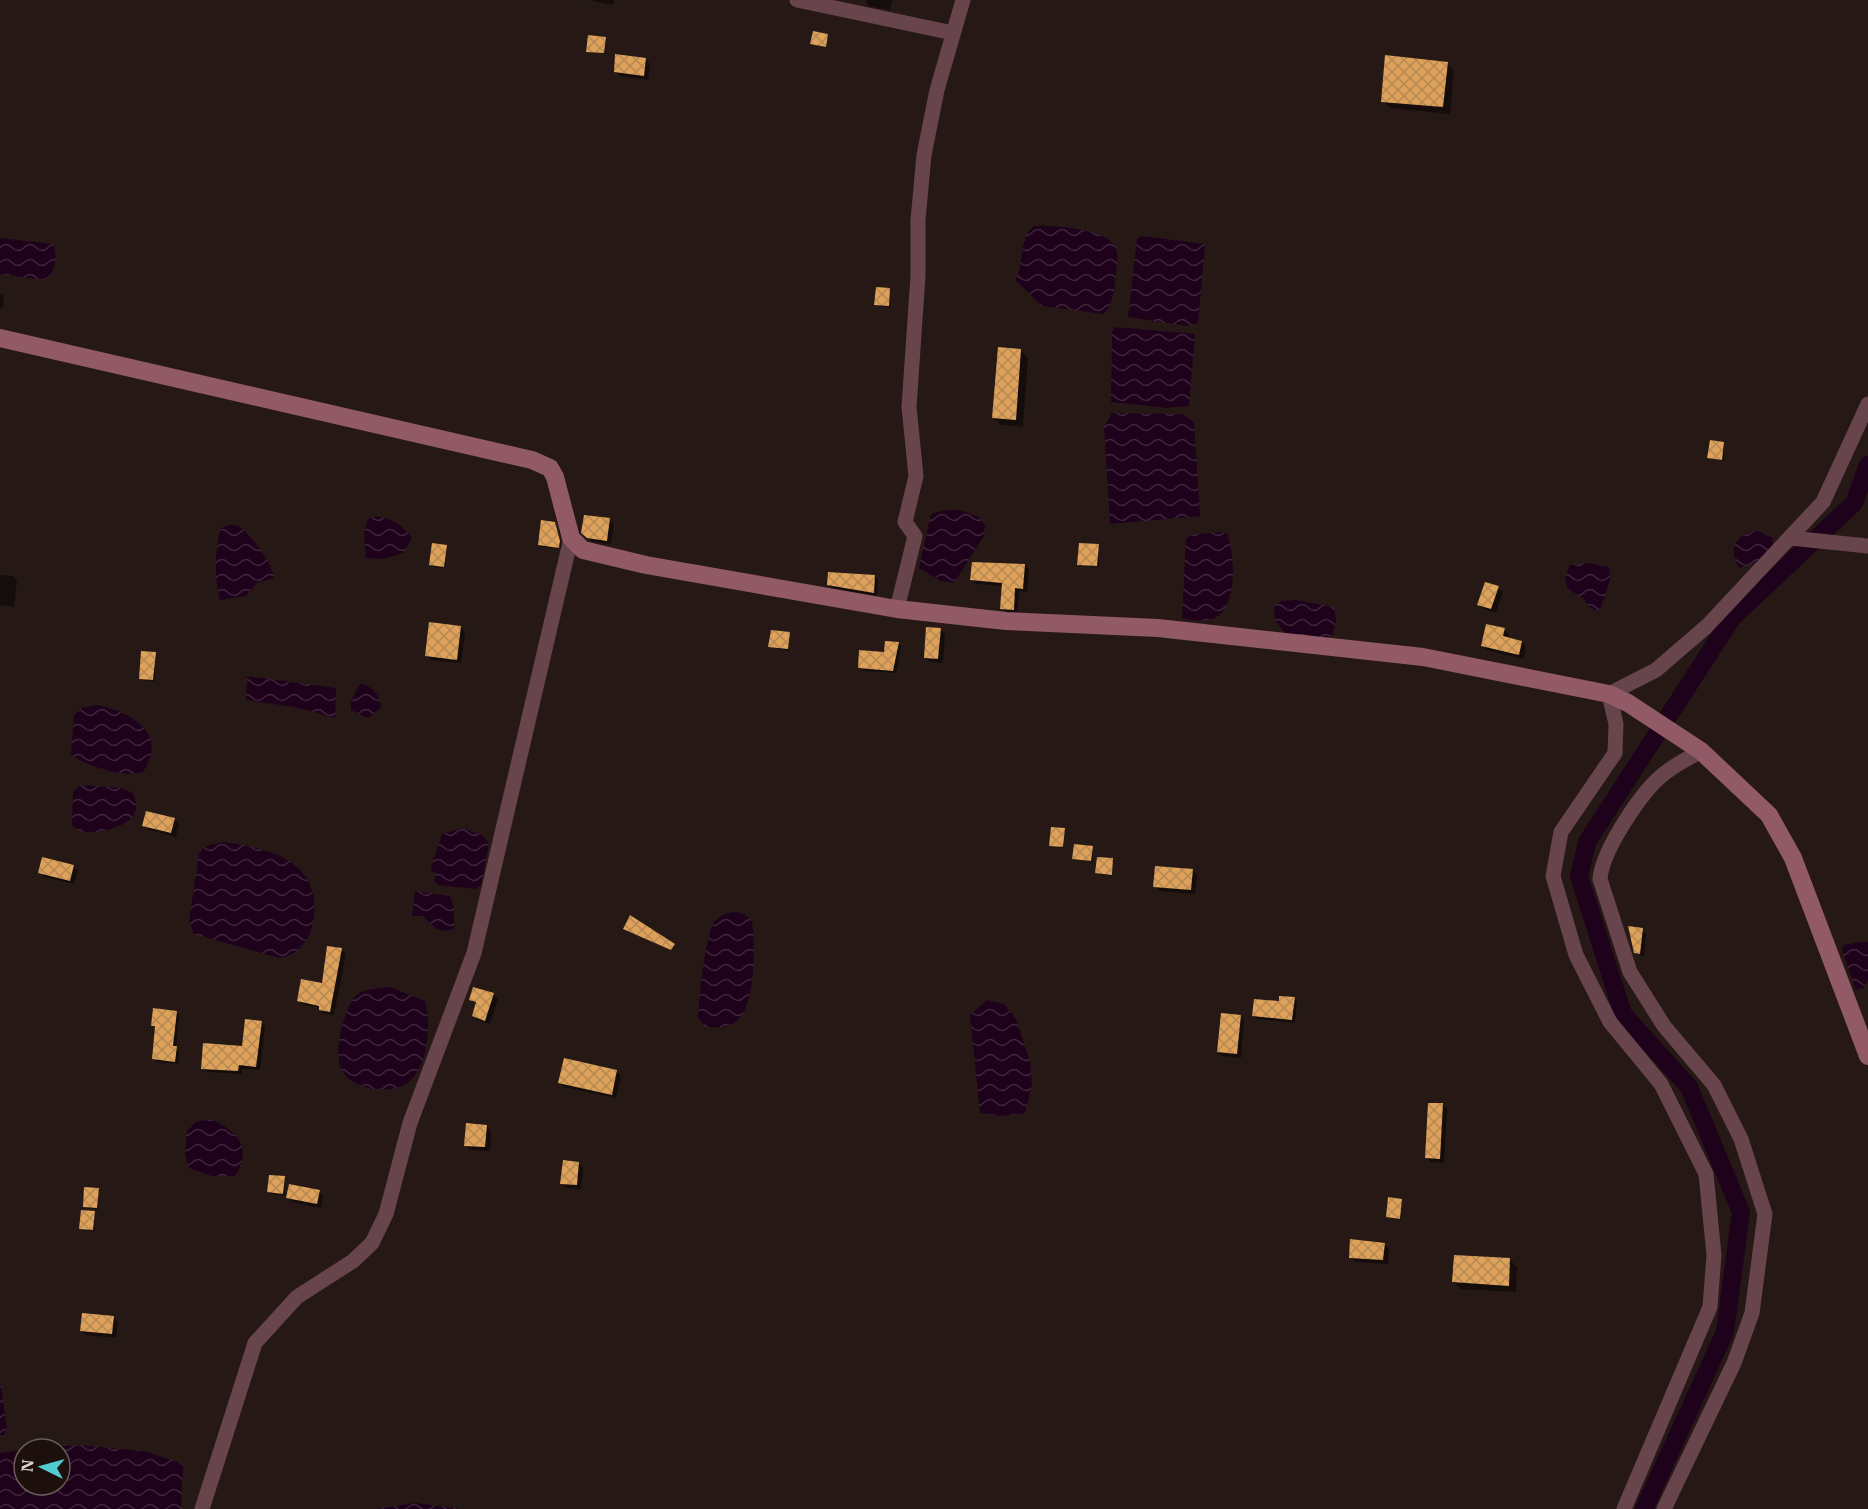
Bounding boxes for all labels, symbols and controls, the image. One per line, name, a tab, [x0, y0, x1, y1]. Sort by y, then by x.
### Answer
north arrow	[12, 1437, 72, 1497]
text: N	[17, 1459, 38, 1473]

